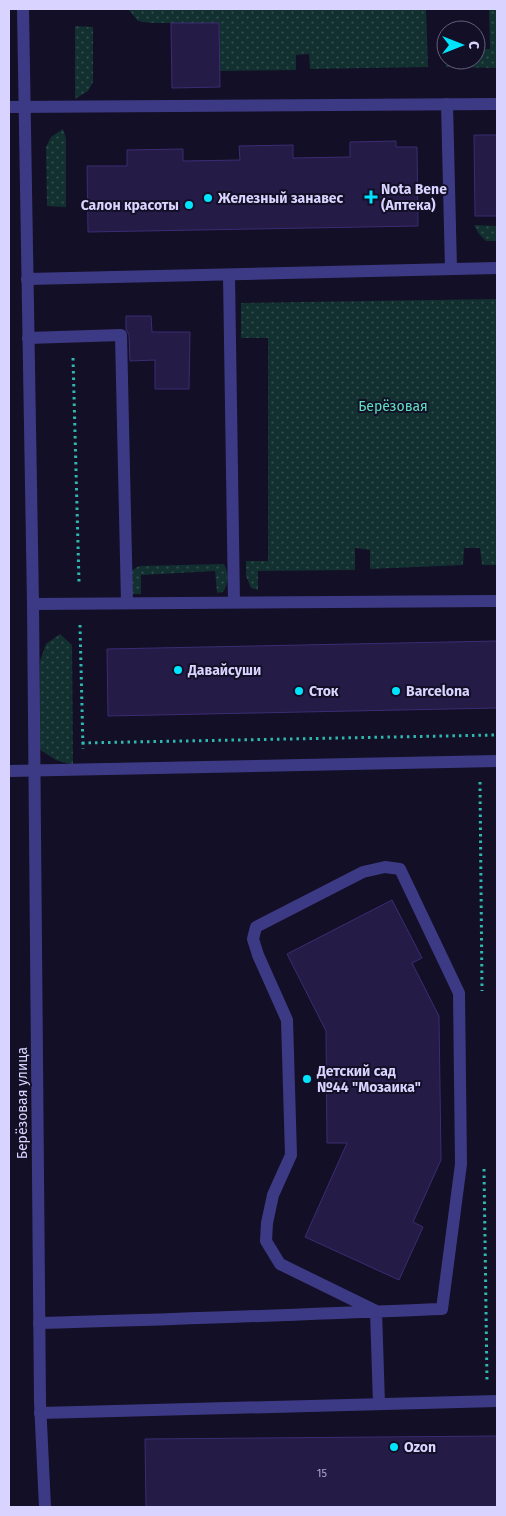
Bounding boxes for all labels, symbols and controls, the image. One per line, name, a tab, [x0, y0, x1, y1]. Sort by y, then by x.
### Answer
north arrow	[436, 20, 486, 70]
text: С	[465, 41, 482, 49]
place label: Nota Bene (Аптека)	[381, 181, 447, 214]
place label: Железный занавес	[217, 190, 344, 207]
marker: Nota Bene (Аптека)	[365, 191, 377, 203]
marker: Железный занавес	[202, 192, 214, 204]
place label: Салон красоты	[81, 197, 179, 214]
marker: Салон красоты	[183, 199, 195, 211]
park label: Берёзовая	[358, 398, 428, 415]
place label: Давайсуши	[187, 662, 261, 679]
marker: Давайсуши	[172, 664, 184, 676]
place label: Сток	[309, 683, 339, 700]
place label: Barcelona	[406, 683, 470, 700]
marker: Сток	[293, 685, 305, 697]
marker: Barcelona	[390, 685, 402, 697]
street label: Берёзовая улица	[14, 1047, 31, 1159]
place label: Детский сад №44 "Мозаика"	[316, 1063, 421, 1096]
marker: Детский сад №44 "Мозаика"	[301, 1073, 313, 1085]
place label: Ozon	[404, 1439, 436, 1456]
marker: Ozon	[388, 1441, 400, 1453]
house number: 15	[317, 1467, 328, 1480]

